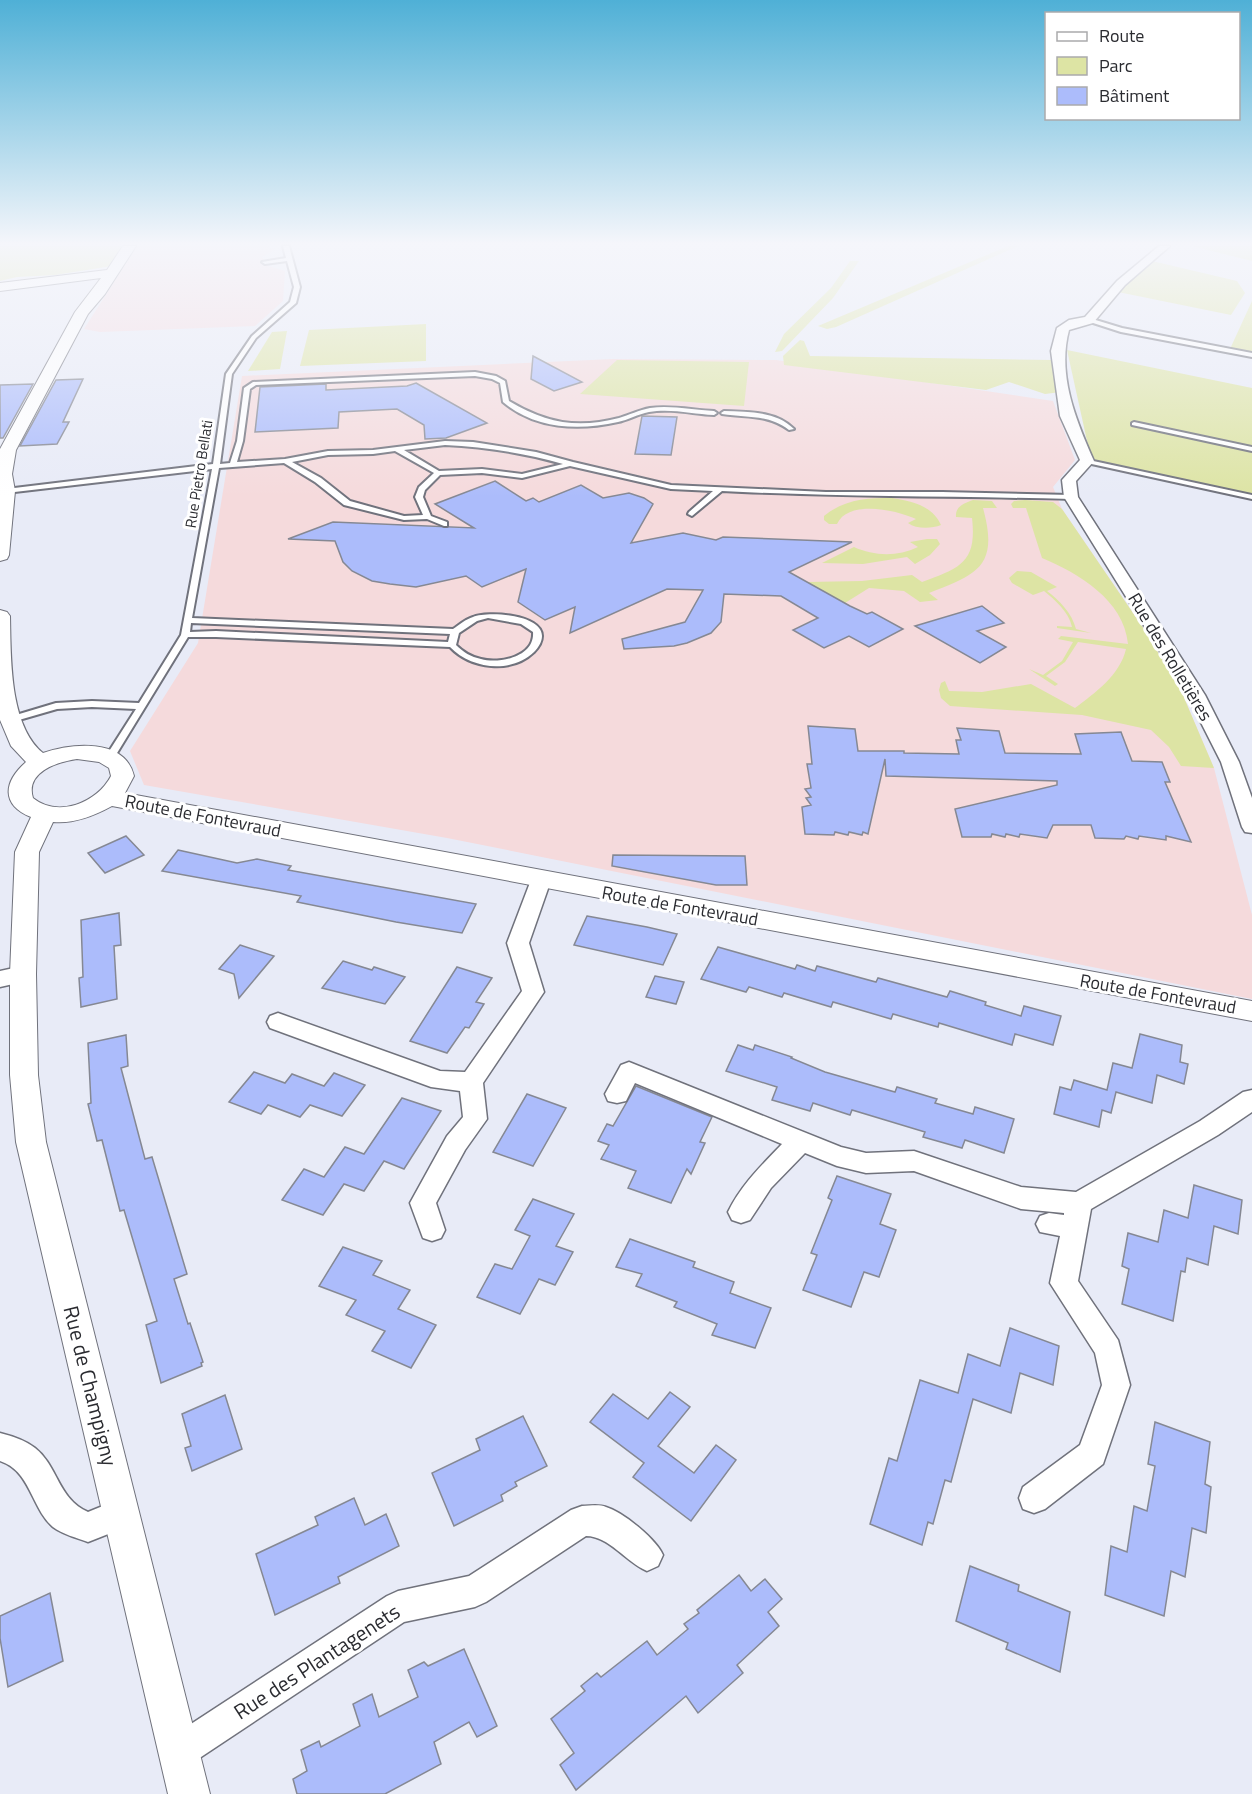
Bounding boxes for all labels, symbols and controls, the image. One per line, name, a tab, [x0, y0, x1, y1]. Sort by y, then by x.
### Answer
legend	[1045, 12, 1240, 120]
text: Route	[1099, 22, 1144, 49]
text: Parc	[1099, 52, 1133, 79]
text: Bâtiment	[1099, 82, 1170, 109]
street label: Rue Pietro Bellati	[179, 418, 218, 530]
street label: Rue des Rolletières	[1121, 588, 1219, 726]
street label: Route de Fontevraud	[123, 787, 283, 844]
street label: Route de Fontevraud	[600, 878, 760, 933]
street label: Route de Fontevraud	[1078, 966, 1238, 1021]
street label: Rue de Champigny	[56, 1302, 126, 1469]
street label: Rue des Plantagenets	[227, 1595, 406, 1727]

